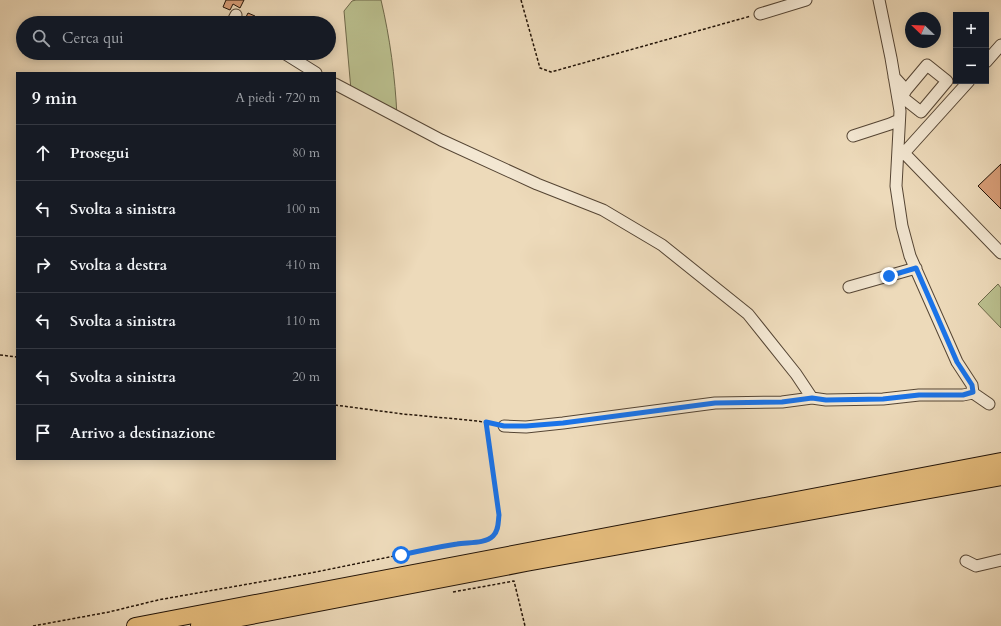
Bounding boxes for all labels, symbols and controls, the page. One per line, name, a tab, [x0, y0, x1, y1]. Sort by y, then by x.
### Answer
north arrow	[905, 12, 941, 48]
map controls	[953, 12, 989, 84]
button: +	[953, 12, 989, 48]
search box	[16, 16, 336, 60]
icon: search	[30, 27, 52, 49]
text: Cerca qui	[62, 28, 124, 48]
button: −	[953, 48, 989, 84]
text: 9 min	[32, 87, 77, 110]
text: A piedi · 720 m	[235, 89, 320, 107]
icon: ahead	[32, 142, 54, 164]
text: Prosegui	[70, 143, 129, 163]
text: 80 m	[292, 144, 320, 162]
icon: left	[32, 198, 54, 220]
text: Svolta a sinistra	[70, 199, 176, 219]
text: 100 m	[286, 200, 320, 218]
icon: right	[32, 254, 54, 276]
text: Svolta a destra	[70, 255, 167, 275]
text: 410 m	[286, 256, 320, 274]
route end	[880, 267, 898, 285]
icon: left	[32, 310, 54, 332]
text: Svolta a sinistra	[70, 311, 176, 331]
text: 110 m	[286, 312, 320, 330]
icon: left	[32, 366, 54, 388]
text: Svolta a sinistra	[70, 367, 176, 387]
text: 20 m	[292, 368, 320, 386]
icon: arrive	[32, 422, 54, 444]
text: Arrivo a destinazione	[70, 423, 216, 443]
route start	[392, 546, 410, 564]

